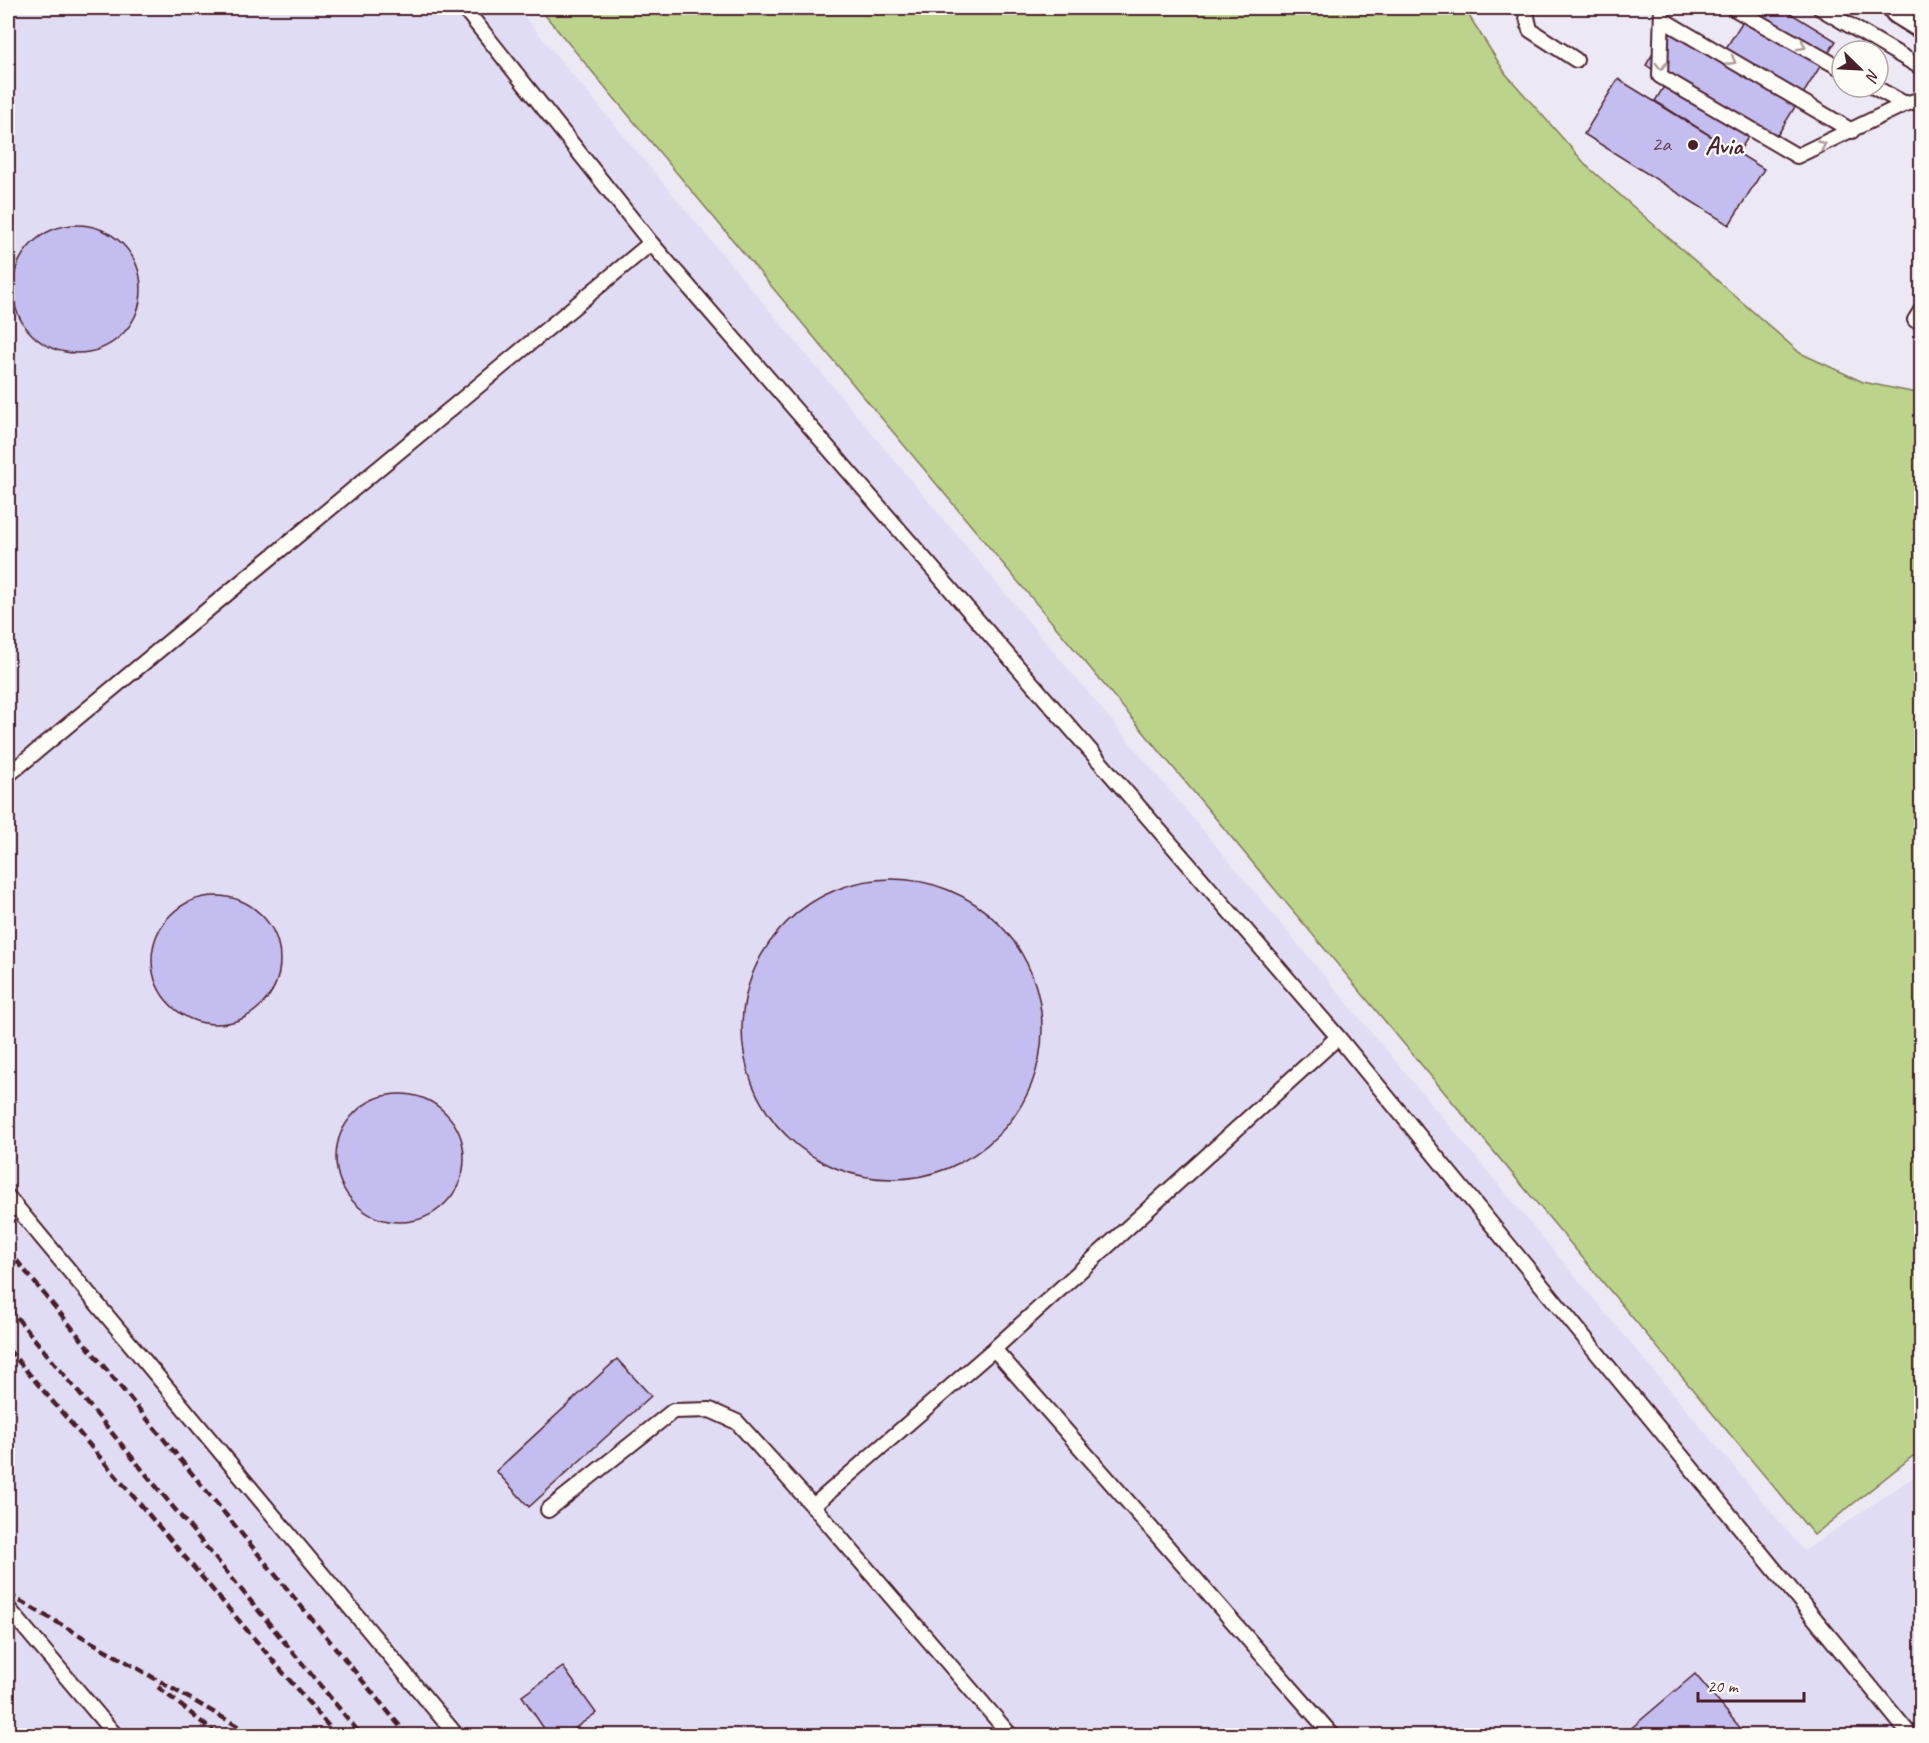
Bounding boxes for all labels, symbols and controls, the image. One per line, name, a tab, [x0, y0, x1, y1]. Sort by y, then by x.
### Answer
one-way arrow	[1796, 39, 1806, 51]
north arrow	[1830, 39, 1890, 99]
one-way arrow	[1726, 53, 1736, 65]
one-way arrow	[1655, 61, 1667, 70]
text: N	[1860, 66, 1884, 86]
place label: Avia	[1705, 129, 1745, 162]
house number: 2a	[1651, 130, 1672, 158]
marker: Avia	[1686, 138, 1700, 152]
one-way arrow	[1815, 140, 1826, 152]
scale bar	[1698, 1665, 1804, 1703]
text: 20 m	[1707, 1675, 1740, 1697]

